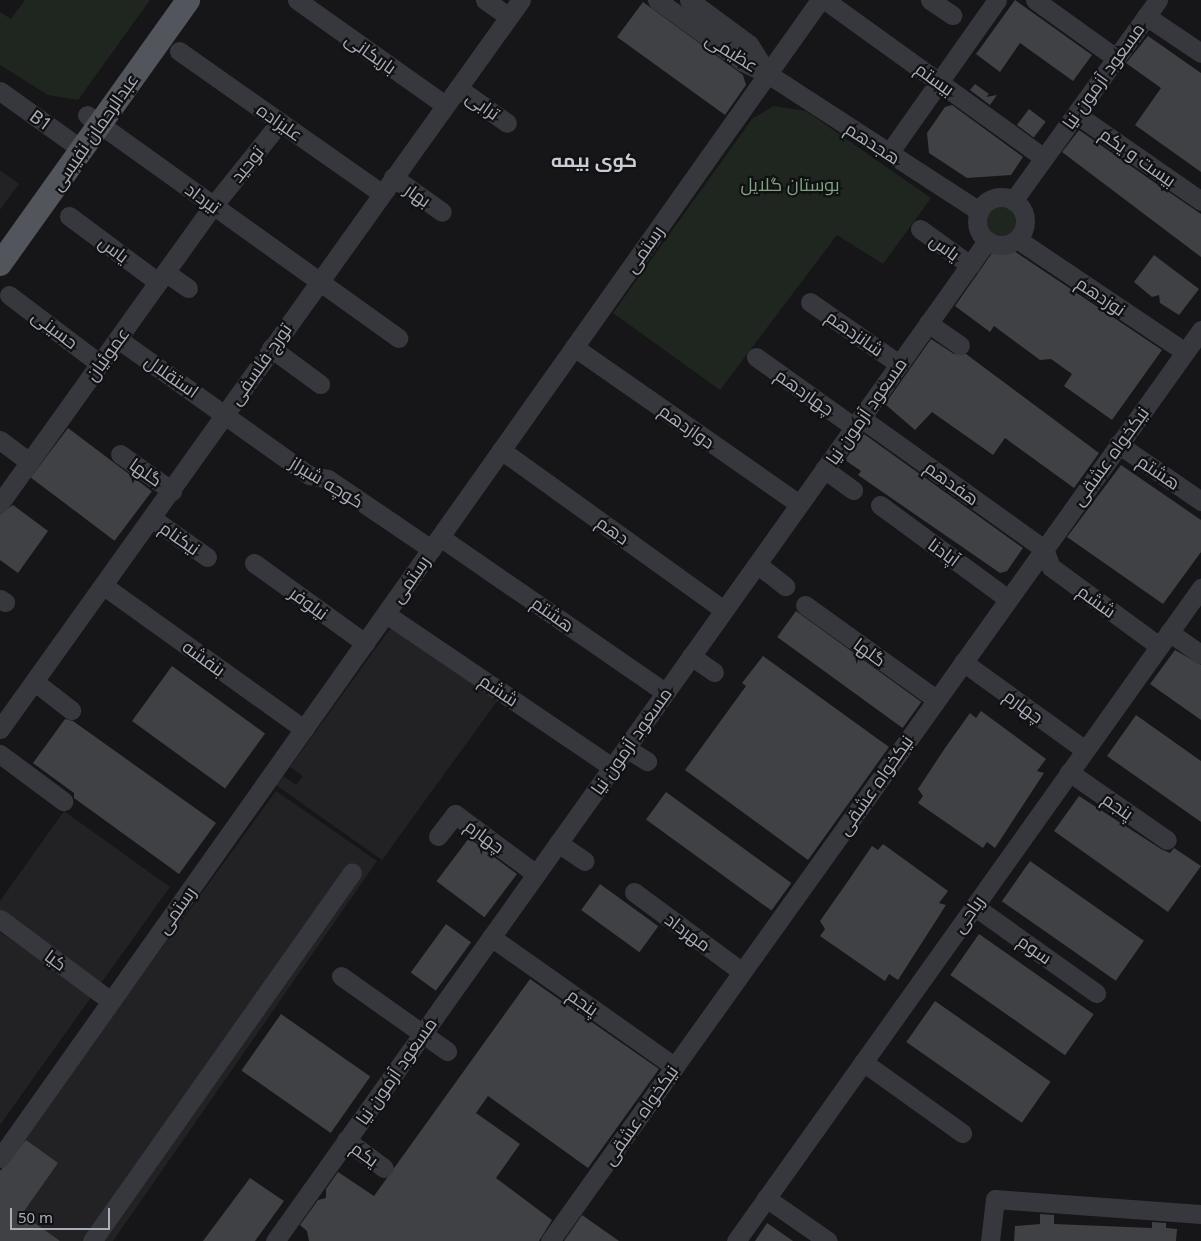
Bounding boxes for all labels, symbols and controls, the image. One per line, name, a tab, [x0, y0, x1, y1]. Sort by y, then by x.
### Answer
street label: مسعود آزمون نیا	[1057, 19, 1149, 133]
street label: باریکانی	[341, 28, 401, 78]
street label: عظیمی	[702, 28, 762, 76]
street label: بیستم	[911, 58, 959, 100]
street label: عبدالرحمان نفیسی	[46, 69, 142, 195]
street label: ترابی	[462, 86, 504, 124]
street label: علیزاده	[253, 99, 307, 145]
street label: B1	[26, 105, 56, 135]
street label: هجدهم	[842, 117, 904, 169]
street label: بیست و یکم	[1096, 123, 1180, 191]
street label: توحید	[226, 142, 268, 186]
district label: کوی بیمه	[551, 150, 637, 172]
park label: بوستان گلایل	[741, 173, 839, 195]
street label: تیرداد	[181, 178, 225, 218]
street label: بهار	[401, 178, 435, 212]
street label: رستمی	[620, 221, 668, 277]
street label: یاس	[926, 229, 964, 265]
street label: یاس	[95, 231, 133, 267]
street label: نوزدهم	[1072, 272, 1130, 320]
street label: حسینی	[28, 305, 82, 353]
street label: شانزدهم	[822, 305, 888, 361]
street label: تورج فلسفی	[224, 319, 296, 409]
street label: عموئیان	[80, 323, 134, 385]
street label: استقلال	[141, 350, 203, 402]
street label: مسعود آزمون نیا	[821, 353, 911, 469]
street label: چهاردهم	[771, 364, 839, 420]
street label: دوازدهم	[655, 399, 719, 453]
street label: نیکخواه عشقی	[1067, 402, 1153, 510]
street label: هشتم	[1133, 450, 1185, 494]
street label: کوچه شیراز	[286, 452, 368, 512]
street label: گلها	[126, 453, 166, 491]
street label: هفدهم	[921, 456, 983, 510]
street label: دهم	[593, 511, 633, 549]
street label: نیکنام	[156, 517, 204, 559]
street label: آپادنا	[924, 533, 964, 571]
street label: رستمی	[386, 551, 434, 607]
street label: ششم	[1074, 580, 1120, 622]
street label: نیلوفر	[286, 582, 332, 624]
street label: هشتم	[528, 592, 578, 636]
street label: گلها	[850, 633, 890, 671]
street label: بنفشه	[178, 635, 230, 681]
street label: ششم	[475, 669, 523, 711]
street label: مسعود آزمون نیا	[586, 683, 676, 799]
street label: چهارم	[1000, 685, 1048, 727]
street label: نیکخواه عشقی	[833, 731, 917, 839]
street label: پنجم	[1098, 788, 1138, 824]
street label: چهارم	[461, 815, 509, 857]
street label: رستمی	[152, 882, 200, 938]
street label: ریاحی	[947, 891, 989, 937]
street label: مهرداد	[661, 908, 715, 956]
street label: سوم	[1014, 930, 1056, 968]
street label: کیا	[41, 945, 71, 975]
street label: پنجم	[563, 984, 603, 1020]
street label: مسعود آزمون نیا	[351, 1013, 441, 1129]
street label: نیکخواه عشقی	[598, 1061, 682, 1169]
street label: یکم	[347, 1137, 383, 1171]
scale bar	[12, 1198, 112, 1230]
text: 50 m	[18, 1207, 53, 1227]

